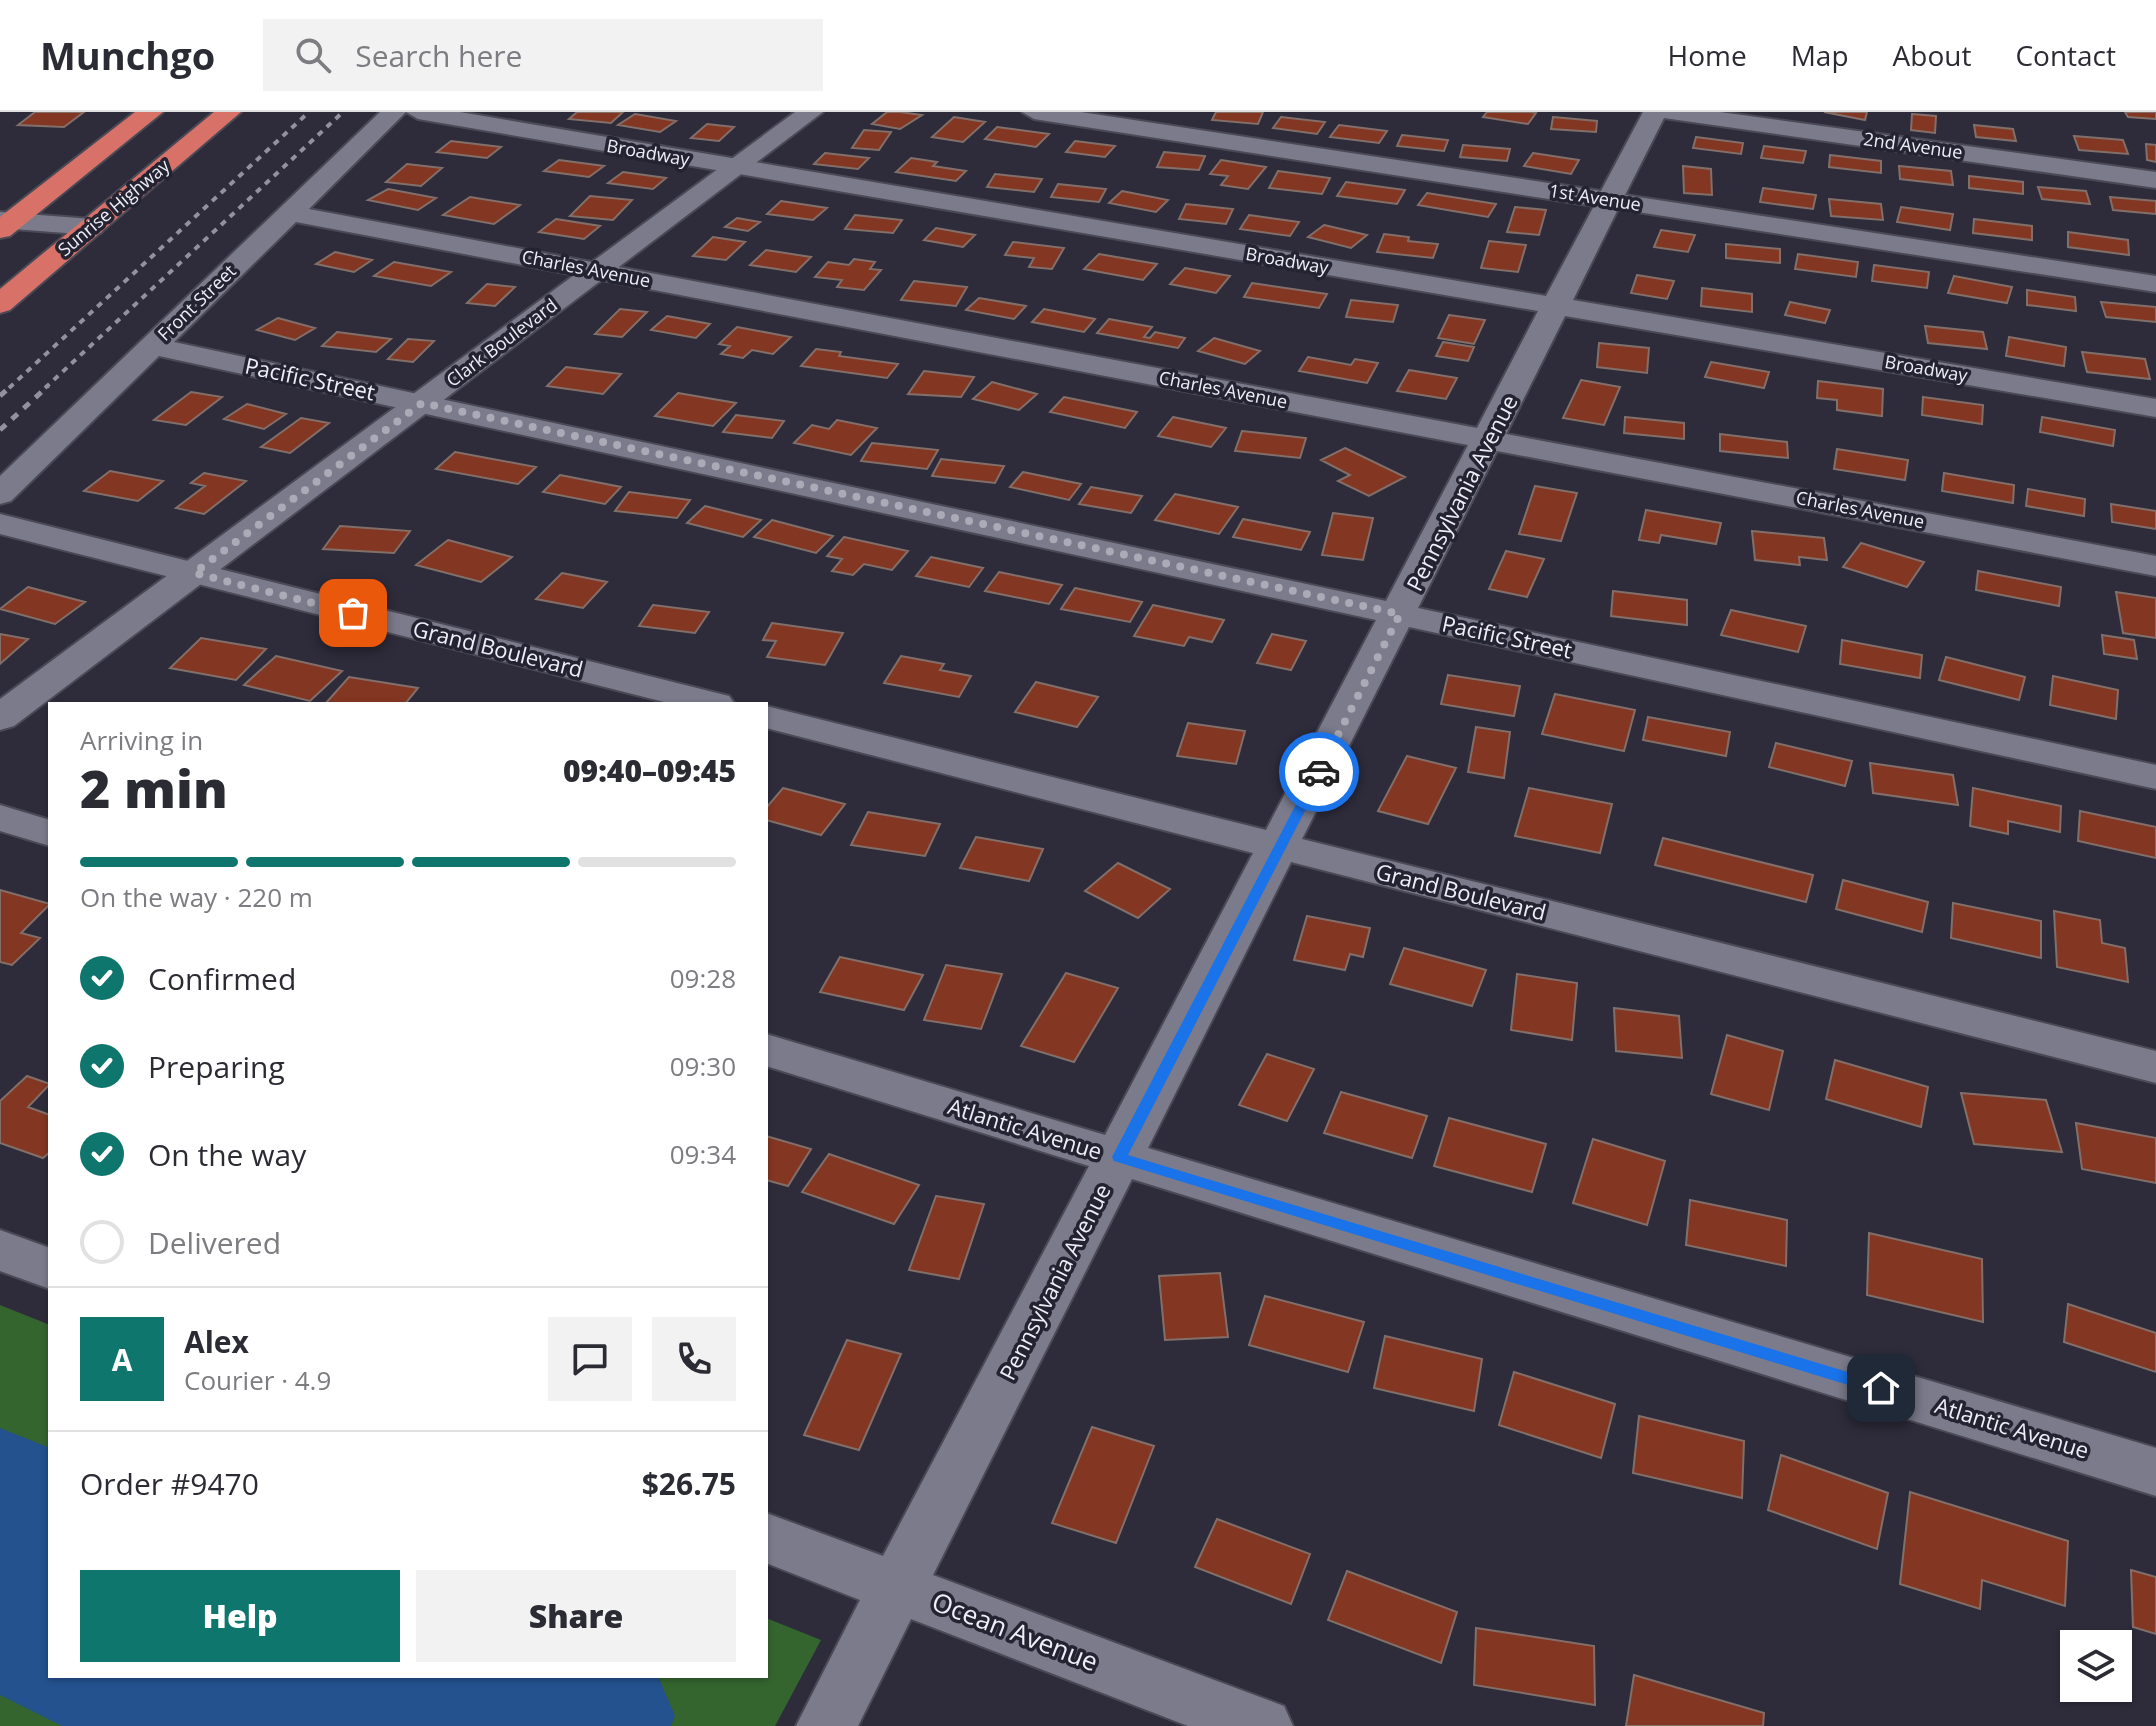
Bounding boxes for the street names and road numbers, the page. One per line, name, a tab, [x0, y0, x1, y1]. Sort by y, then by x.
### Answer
street label: 2nd Avenue	[1862, 126, 1964, 164]
street label: Broadway	[605, 133, 692, 171]
street label: Sunrise Highway	[52, 153, 175, 261]
street label: 1st Avenue	[1548, 178, 1643, 216]
street label: Broadway	[1244, 241, 1331, 279]
street label: Charles Avenue	[520, 244, 652, 292]
street label: Front Street	[152, 259, 241, 346]
street label: Clark Boulevard	[441, 293, 562, 392]
street label: Broadway	[1883, 349, 1970, 387]
street label: Pacific Street	[242, 350, 378, 406]
street label: Charles Avenue	[1157, 365, 1289, 413]
street label: Pennsylvania Avenue	[1399, 389, 1524, 596]
street label: Charles Avenue	[1794, 485, 1926, 533]
street label: Pacific Street	[1439, 608, 1575, 664]
street label: Grand Boulevard	[410, 612, 586, 684]
street label: Grand Boulevard	[1373, 855, 1549, 927]
street label: Atlantic Avenue	[945, 1090, 1106, 1166]
street label: Pennsylvania Avenue	[992, 1178, 1117, 1385]
street label: Atlantic Avenue	[1932, 1389, 2093, 1465]
street label: Ocean Avenue	[927, 1583, 1103, 1679]

